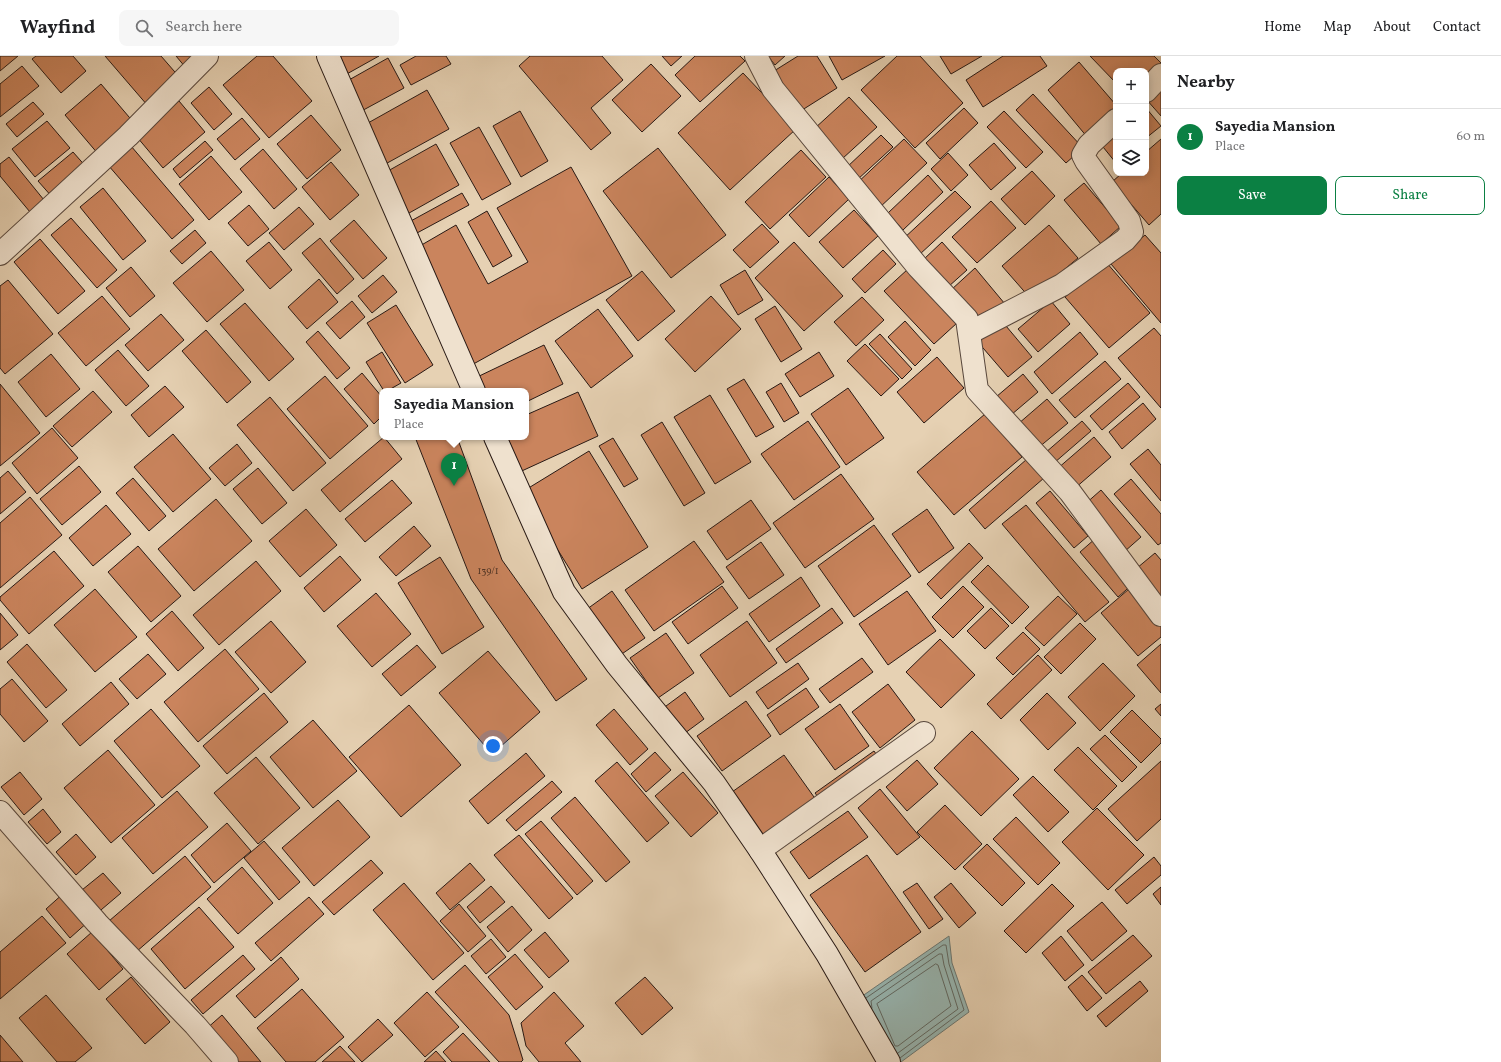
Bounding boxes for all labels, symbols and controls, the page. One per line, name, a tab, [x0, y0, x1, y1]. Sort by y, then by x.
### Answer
search box	[119, 10, 399, 46]
text: Wayfind	[20, 15, 95, 41]
icon: search	[133, 17, 155, 39]
text: Search here	[165, 17, 242, 38]
text: Home	[1264, 18, 1301, 37]
text: Map	[1323, 18, 1351, 37]
text: About	[1373, 18, 1411, 37]
text: Contact	[1433, 18, 1481, 37]
map controls	[1113, 68, 1149, 176]
button: +	[1113, 68, 1149, 104]
text: Nearby	[1177, 71, 1235, 94]
button: −	[1113, 104, 1149, 140]
text: Sayedia Mansion	[1215, 117, 1335, 138]
text: 1	[1187, 128, 1193, 146]
text: 60 m	[1457, 128, 1485, 146]
text: Place	[1215, 138, 1245, 156]
button: layers	[1113, 140, 1149, 176]
button: Save	[1177, 176, 1327, 215]
button: Share	[1335, 176, 1485, 215]
popup	[379, 388, 529, 440]
text: Sayedia Mansion	[394, 395, 514, 416]
text: Place	[394, 416, 424, 434]
pin: 1	[441, 453, 467, 486]
house number: 139/1	[477, 564, 499, 578]
your location	[483, 736, 503, 756]

